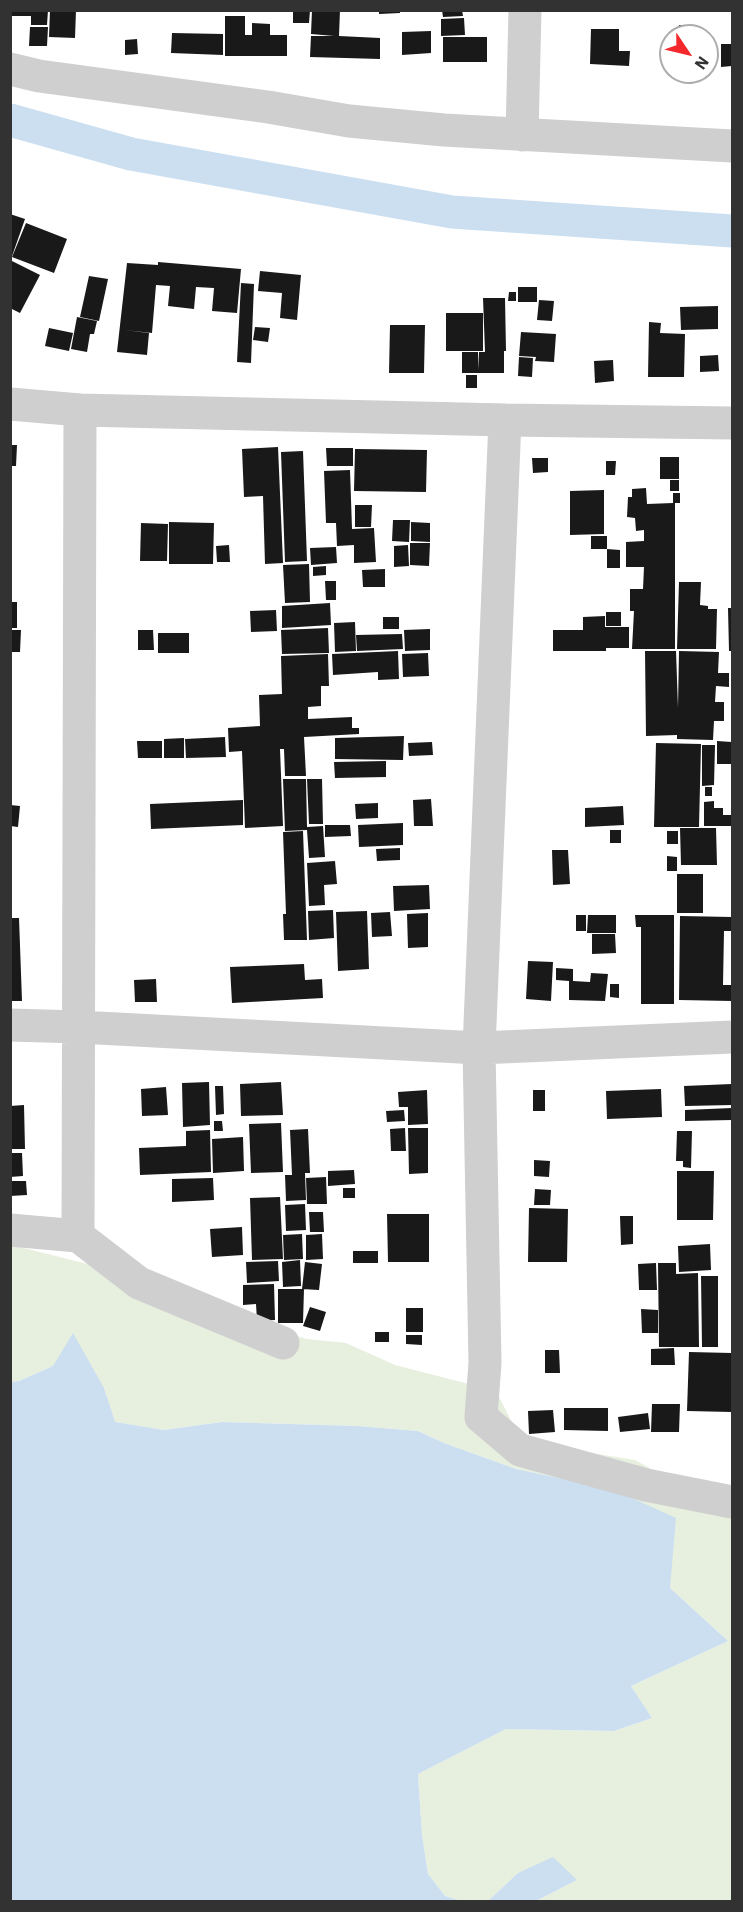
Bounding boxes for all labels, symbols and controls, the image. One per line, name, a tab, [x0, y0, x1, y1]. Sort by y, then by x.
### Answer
north arrow	[659, 24, 719, 84]
text: N	[691, 53, 714, 74]

